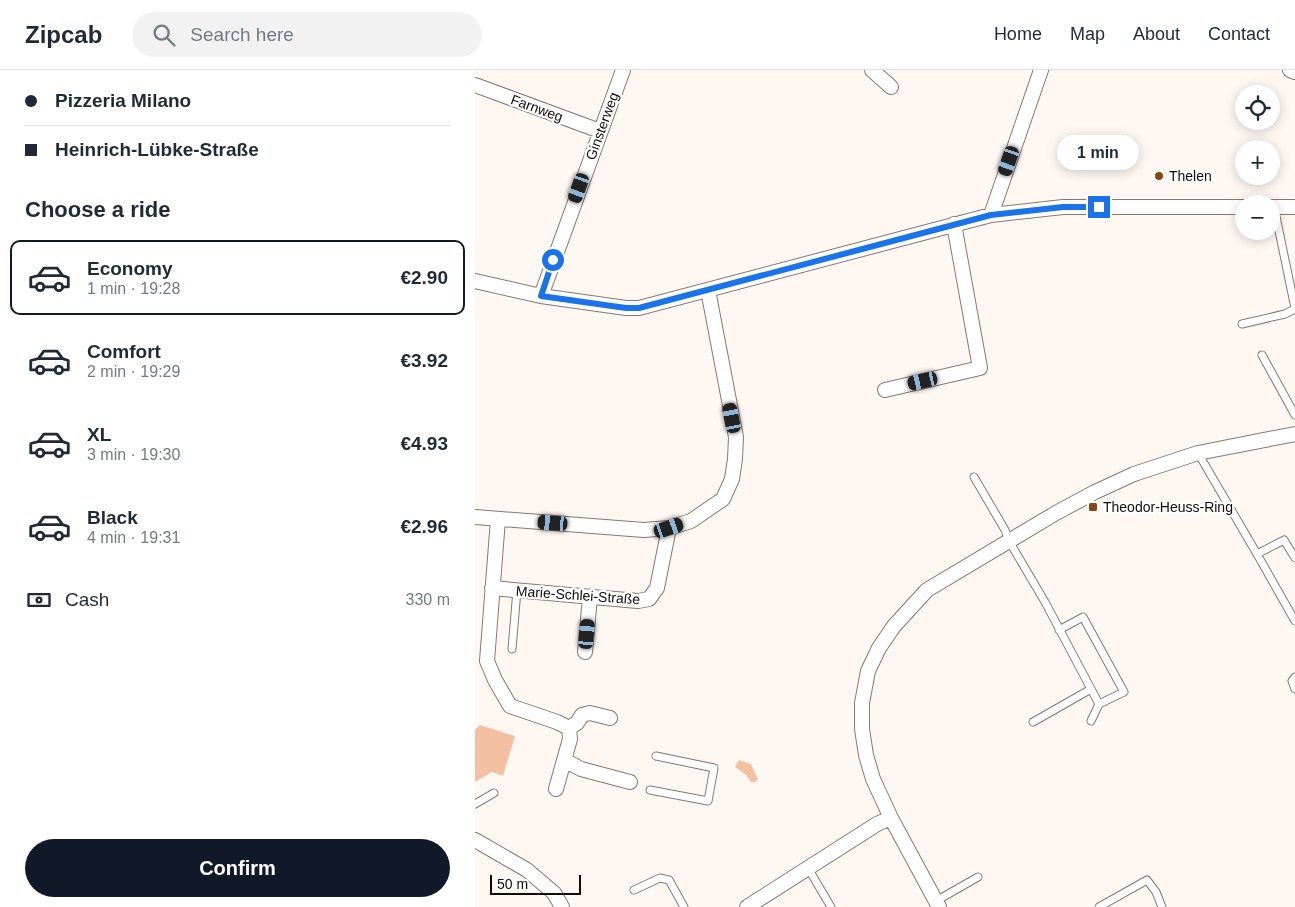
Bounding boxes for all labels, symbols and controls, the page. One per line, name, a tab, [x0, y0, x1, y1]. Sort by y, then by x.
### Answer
search box	[132, 12, 482, 57]
text: Zipcab	[25, 21, 102, 48]
icon: search	[150, 21, 178, 49]
text: Search here	[190, 24, 294, 45]
text: Home	[994, 24, 1042, 44]
text: Map	[1070, 24, 1105, 44]
text: About	[1133, 24, 1180, 44]
text: Contact	[1208, 24, 1270, 44]
map controls	[1235, 85, 1280, 240]
button: locate	[1235, 85, 1280, 130]
text: Pizzeria Milano	[55, 90, 191, 111]
street label: Ginsterweg	[582, 90, 622, 162]
street label: Farnweg	[509, 91, 565, 125]
callout: 1 min	[1058, 134, 1140, 170]
text: Heinrich-Lübke-Straße	[55, 139, 259, 160]
button: +	[1235, 140, 1280, 185]
car	[997, 144, 1020, 178]
text: 1 min	[1077, 144, 1119, 161]
place label: Thelen	[1169, 168, 1212, 184]
marker: Thelen	[1153, 170, 1165, 182]
car	[566, 171, 591, 205]
button: −	[1235, 195, 1280, 240]
route end	[1088, 196, 1110, 218]
text: Choose a ride	[25, 197, 170, 222]
route start	[542, 249, 564, 271]
icon: car	[27, 255, 72, 300]
text: Economy	[87, 258, 173, 279]
text: €2.90	[400, 267, 448, 288]
text: 1 min · 19:28	[87, 280, 180, 297]
icon: car	[27, 338, 72, 383]
text: Comfort	[87, 341, 161, 362]
text: €3.92	[400, 350, 448, 371]
text: 2 min · 19:29	[87, 363, 180, 380]
car	[906, 370, 939, 392]
car	[721, 402, 742, 434]
icon: car	[27, 421, 72, 466]
text: XL	[87, 424, 111, 445]
text: €4.93	[400, 433, 448, 454]
text: 3 min · 19:30	[87, 446, 180, 463]
place label: Theodor-Heuss-Ring	[1103, 499, 1233, 515]
marker: Theodor-Heuss-Ring	[1087, 501, 1099, 513]
icon: car	[27, 504, 72, 549]
text: Black	[87, 507, 138, 528]
car	[537, 514, 568, 532]
text: €2.96	[400, 516, 448, 537]
car	[652, 516, 685, 540]
text: 4 min · 19:31	[87, 529, 180, 546]
street label: Marie-Schlei-Straße	[515, 583, 641, 607]
icon: cash	[25, 586, 53, 614]
text: Cash	[65, 589, 109, 610]
text: 330 m	[406, 591, 450, 608]
car	[578, 618, 595, 650]
button: Confirm	[25, 839, 450, 897]
scale bar	[490, 872, 581, 895]
text: 50 m	[497, 876, 528, 892]

